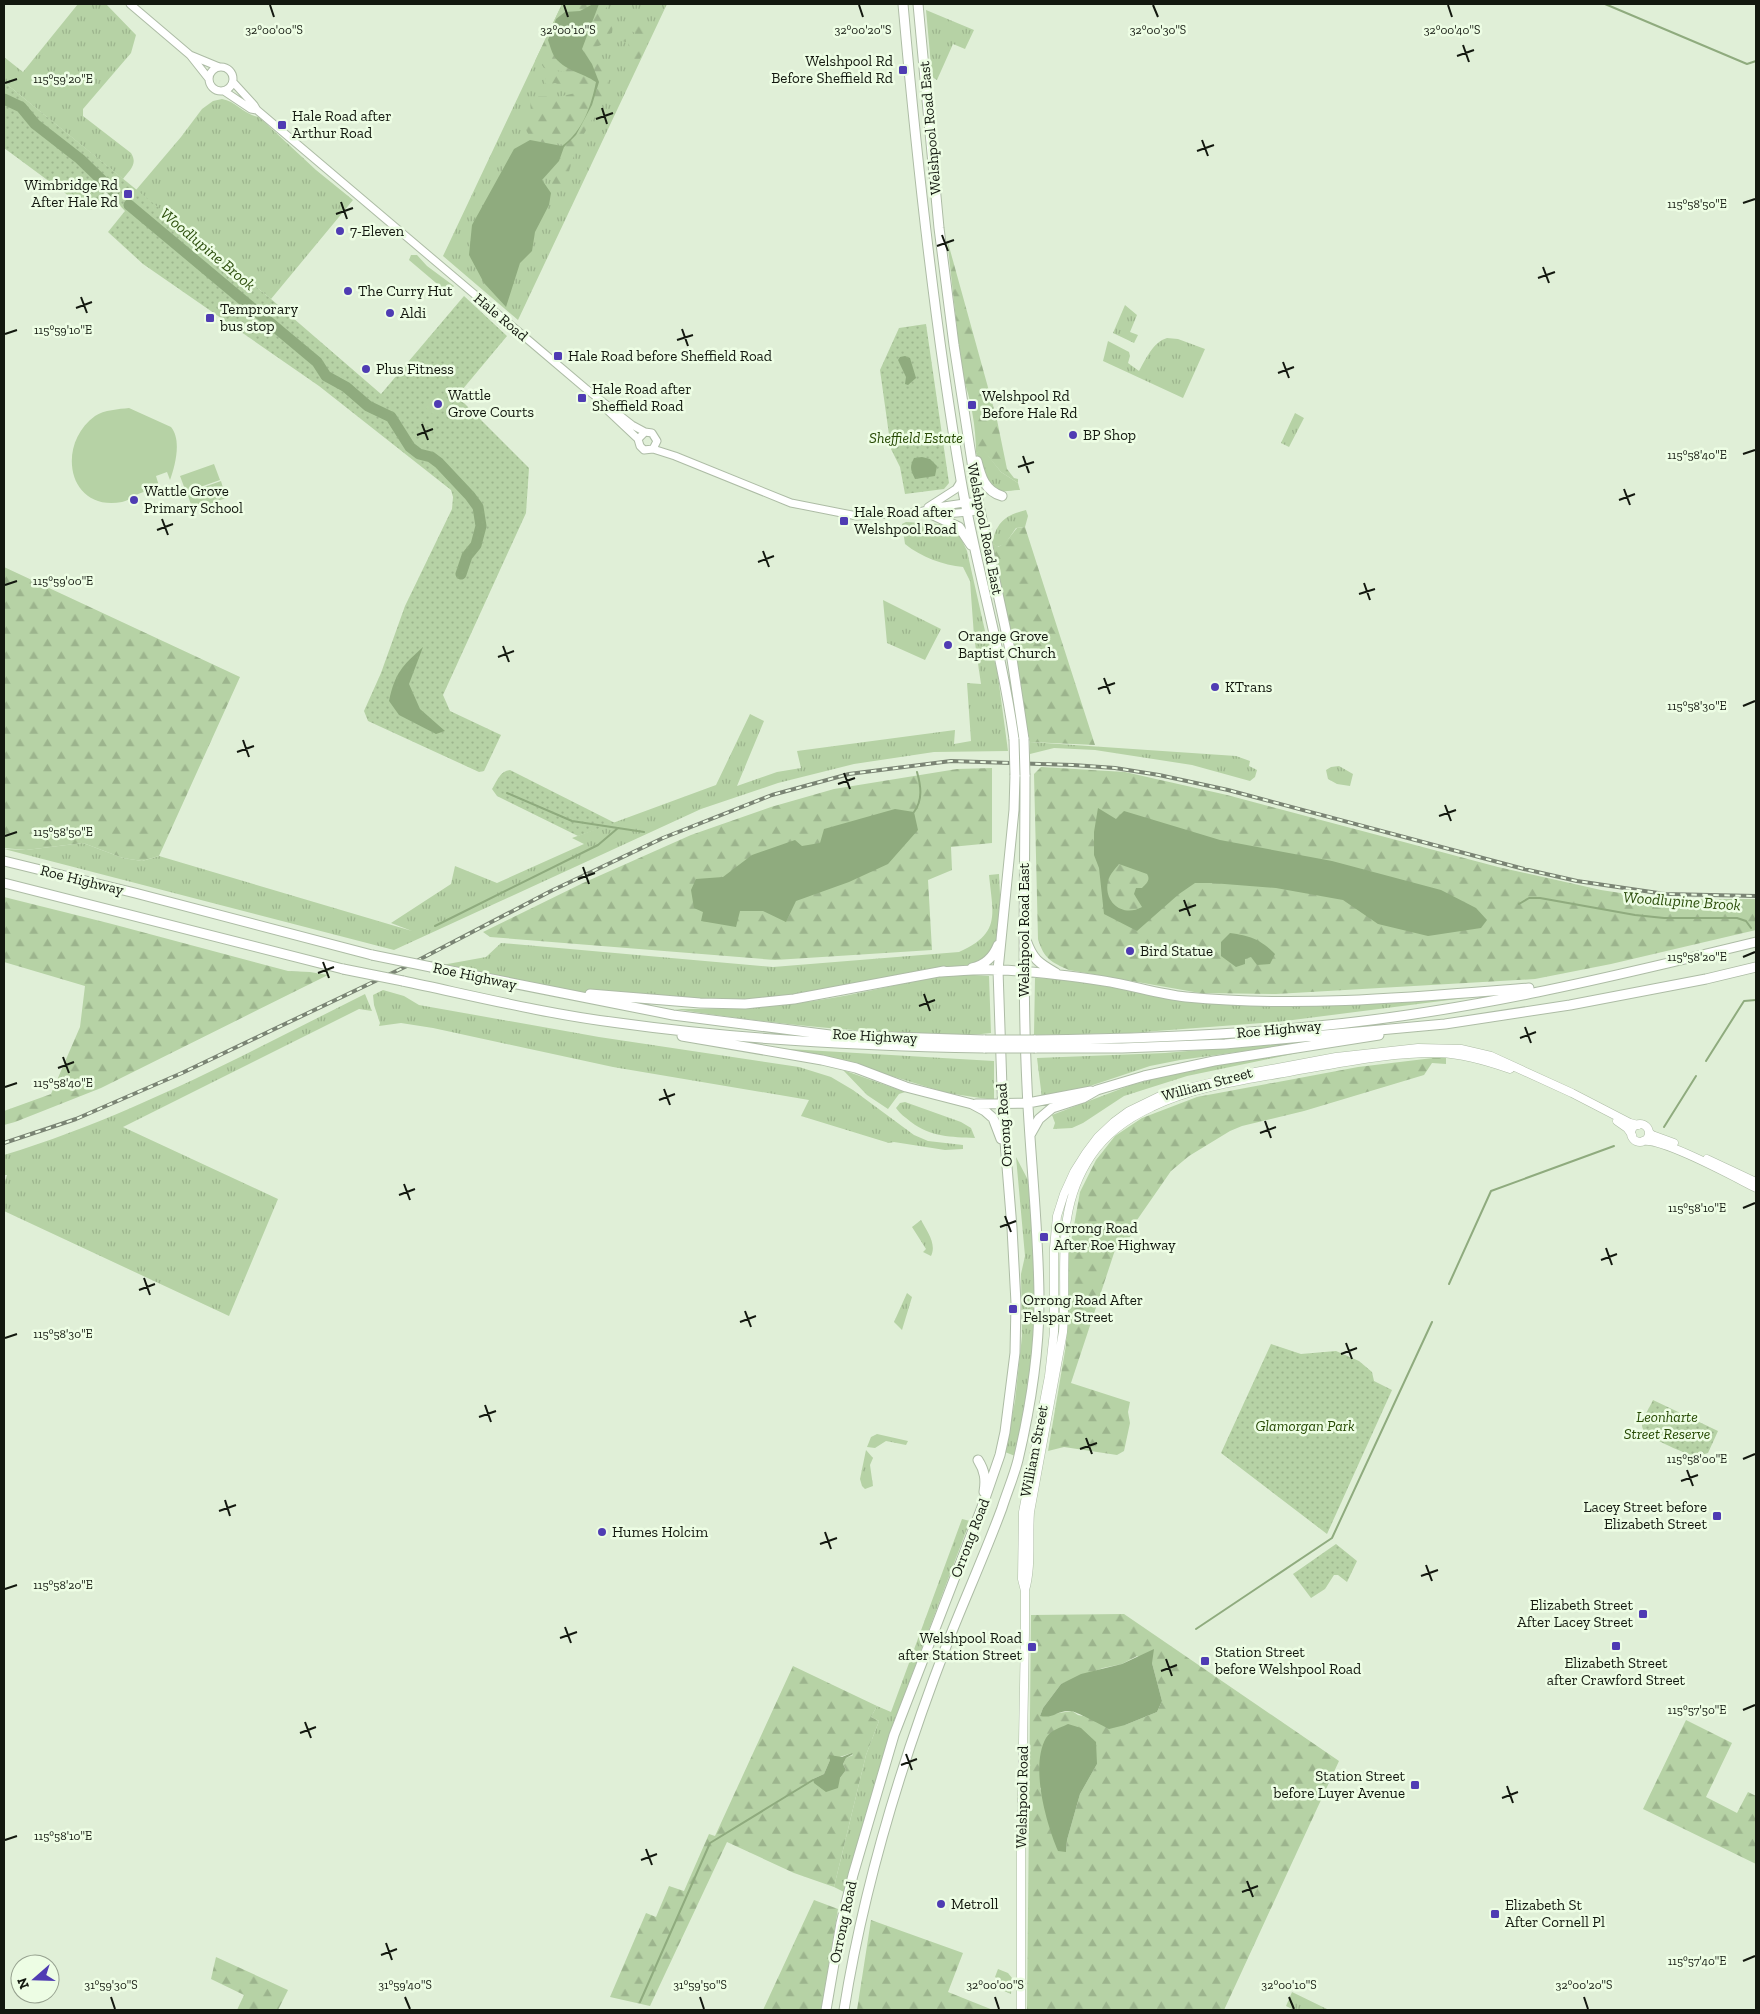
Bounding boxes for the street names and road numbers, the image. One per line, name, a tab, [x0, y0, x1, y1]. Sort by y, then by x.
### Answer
street label: Welshpool Road East	[915, 60, 945, 196]
street label: Hale Road	[470, 289, 532, 345]
street label: Welshpool Road East	[963, 461, 1007, 597]
street label: Roe Highway	[39, 861, 126, 899]
street label: Welshpool Road East	[1015, 862, 1033, 997]
street label: Roe Highway	[431, 958, 519, 994]
street label: Roe Highway	[1236, 1016, 1323, 1042]
street label: Roe Highway	[832, 1025, 918, 1047]
street label: William Street	[1160, 1063, 1255, 1105]
street label: Orrong Road	[992, 1082, 1016, 1167]
street label: William Street	[1016, 1403, 1052, 1498]
street label: Orrong Road	[947, 1495, 994, 1580]
street label: Welshpool Road	[1012, 1745, 1032, 1848]
street label: Orrong Road	[825, 1878, 861, 1965]

